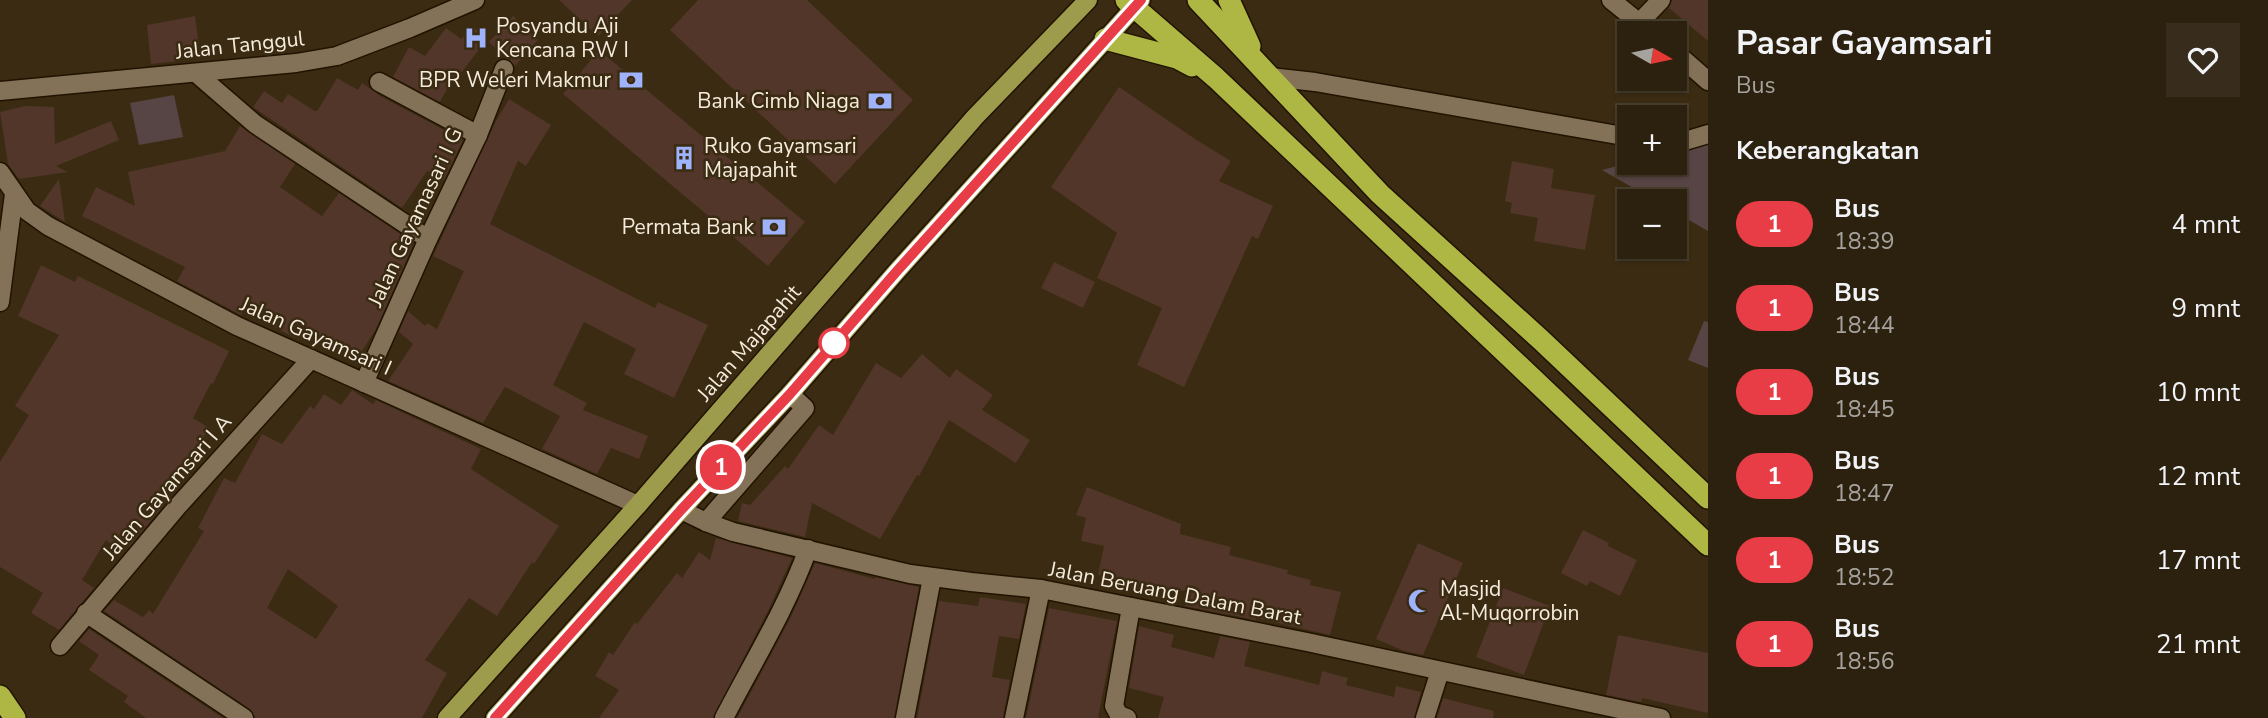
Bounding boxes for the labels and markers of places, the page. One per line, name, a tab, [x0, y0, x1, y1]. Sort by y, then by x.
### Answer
place label: Posyandu Aji Kencana RW I	[496, 12, 629, 64]
hospital icon: Posyandu Aji Kencana RW I	[462, 24, 490, 52]
place label: BPR Weleri Makmur	[419, 66, 611, 94]
bank icon: BPR Weleri Makmur	[617, 66, 645, 94]
place label: Bank Cimb Niaga	[697, 87, 860, 115]
bank icon: Bank Cimb Niaga	[866, 87, 894, 115]
place label: Ruko Gayamsari Majapahit	[704, 132, 857, 184]
building icon: Ruko Gayamsari Majapahit	[670, 144, 698, 172]
place label: Permata Bank	[622, 213, 754, 241]
bank icon: Permata Bank	[760, 213, 788, 241]
unlabelled marker	[819, 328, 849, 358]
place label: Masjid Al-Muqorrobin	[1440, 575, 1580, 627]
mosque icon: Masjid Al-Muqorrobin	[1406, 587, 1434, 615]

